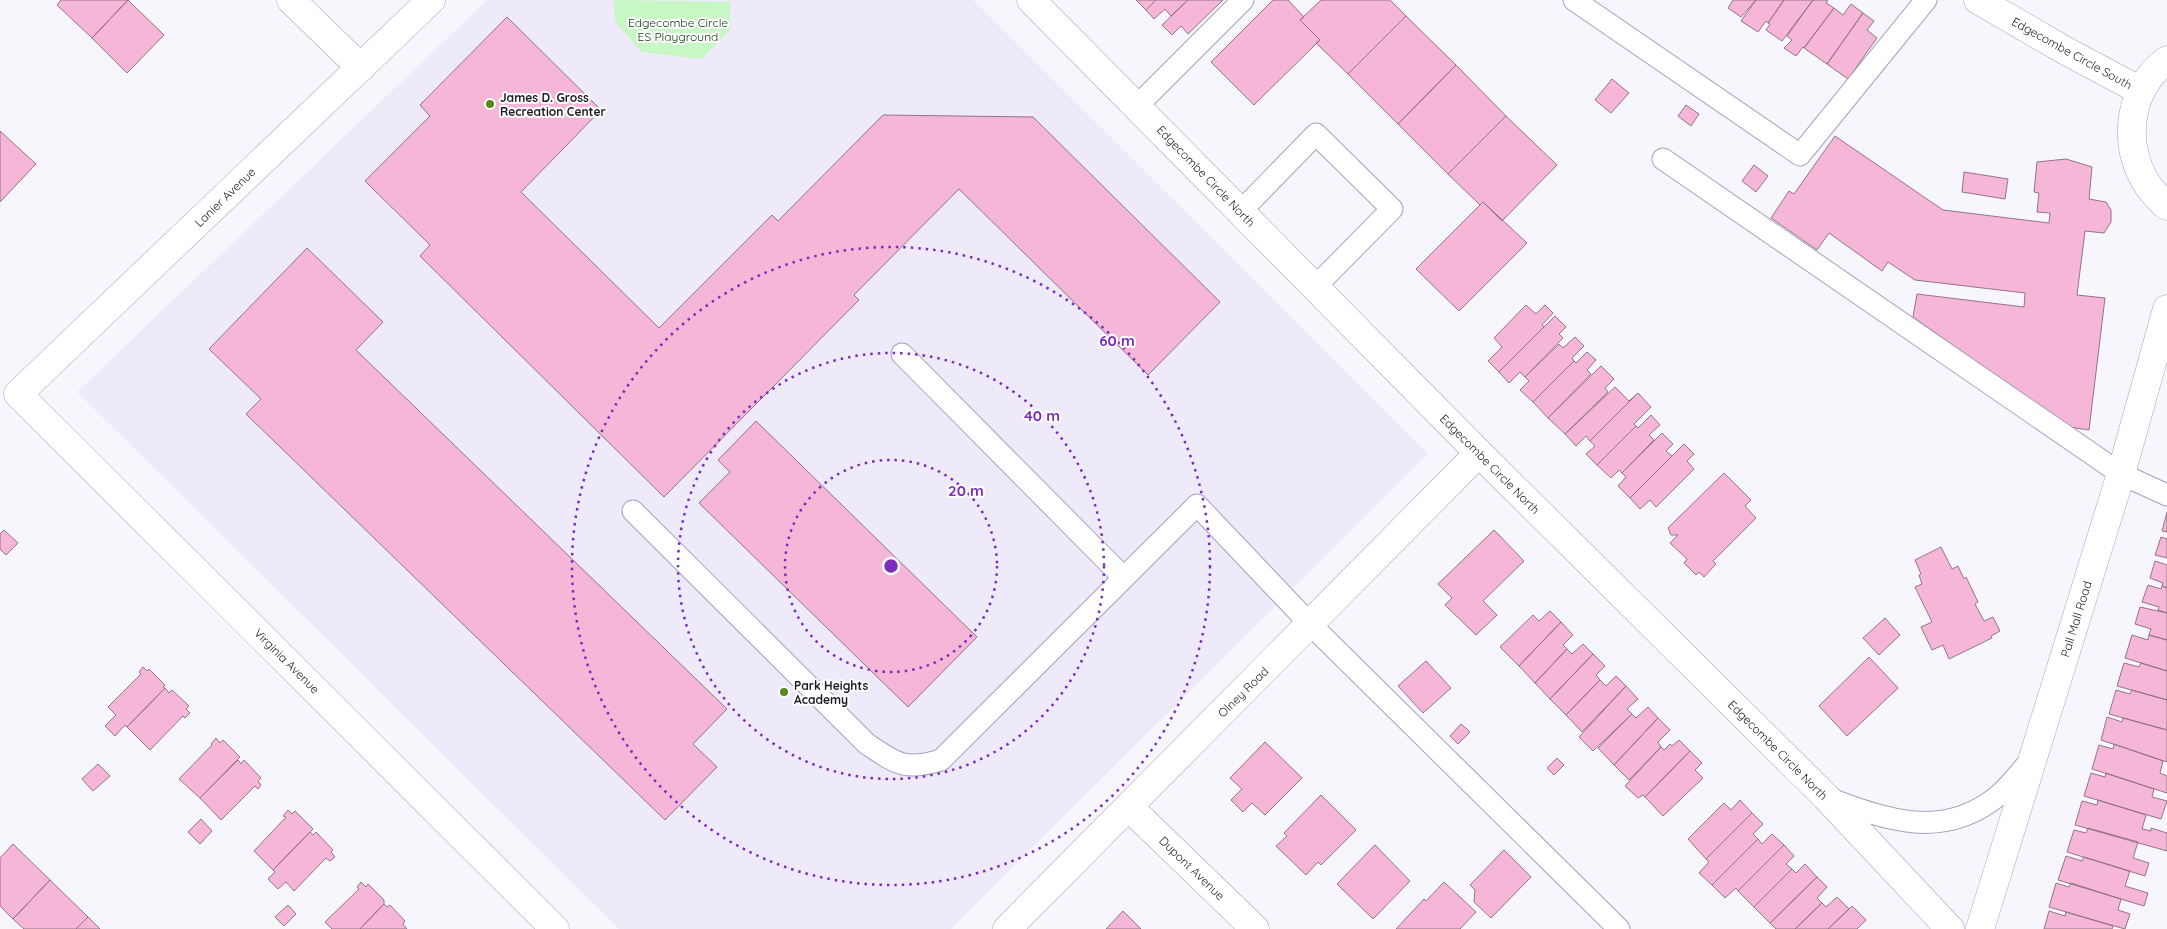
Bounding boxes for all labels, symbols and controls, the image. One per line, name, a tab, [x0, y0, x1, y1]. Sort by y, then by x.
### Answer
street label: Edgecombe Circle South	[2009, 14, 2135, 92]
park label: Edgecombe Circle ES Playground	[628, 15, 728, 44]
place label: James D. Gross Recreation Center	[500, 90, 606, 119]
marker: James D. Gross Recreation Center	[484, 98, 496, 110]
street label: Edgecombe Circle North	[1154, 122, 1258, 230]
street label: Lanier Avenue	[191, 164, 259, 230]
text: 60 m	[1099, 331, 1135, 350]
text: 40 m	[1024, 406, 1060, 425]
street label: Edgecombe Circle North	[1437, 411, 1543, 517]
text: 20 m	[948, 481, 984, 500]
centre of rings	[882, 557, 900, 575]
street label: Pall Mall Road	[2057, 579, 2095, 659]
street label: Virginia Avenue	[251, 625, 323, 697]
street label: Olney Road	[1215, 664, 1271, 720]
place label: Park Heights Academy	[794, 678, 868, 707]
marker: Park Heights Academy	[778, 686, 790, 698]
street label: Edgecombe Circle North	[1725, 697, 1831, 803]
street label: Dupont Avenue	[1156, 833, 1228, 903]

